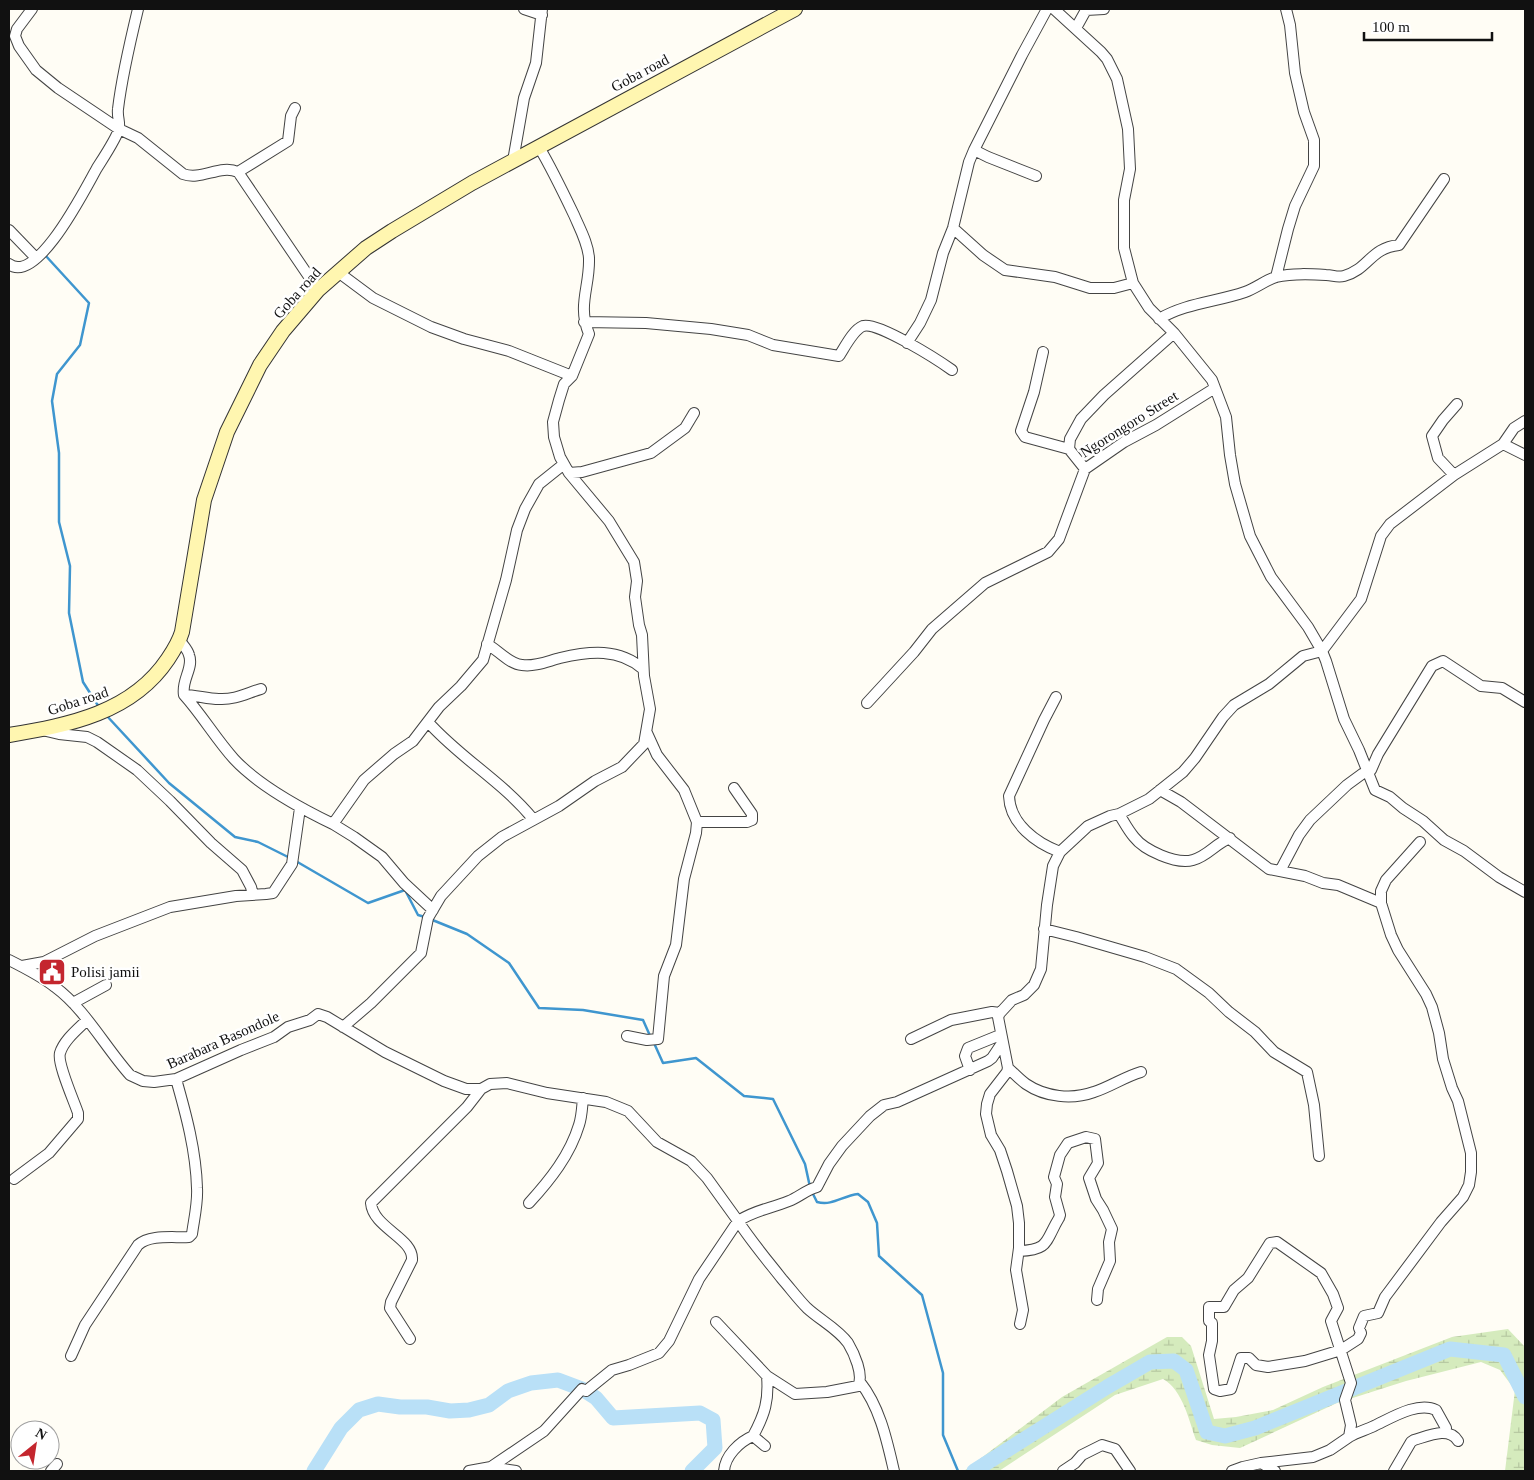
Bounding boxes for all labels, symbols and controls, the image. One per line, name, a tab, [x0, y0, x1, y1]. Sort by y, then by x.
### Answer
scale bar	[1364, 10, 1492, 42]
text: 100 m	[1372, 19, 1410, 35]
street label: Goba road	[608, 51, 672, 95]
street label: Goba road	[270, 264, 324, 322]
street label: Ngorongoro Street	[1077, 387, 1181, 460]
street label: Goba road	[46, 684, 111, 718]
public building icon: Polisi jamii	[37, 957, 67, 987]
place label: Polisi jamii	[71, 964, 140, 980]
street label: Barabara Basondole	[164, 1008, 282, 1072]
north arrow	[10, 1420, 60, 1470]
text: N	[33, 1425, 49, 1443]

